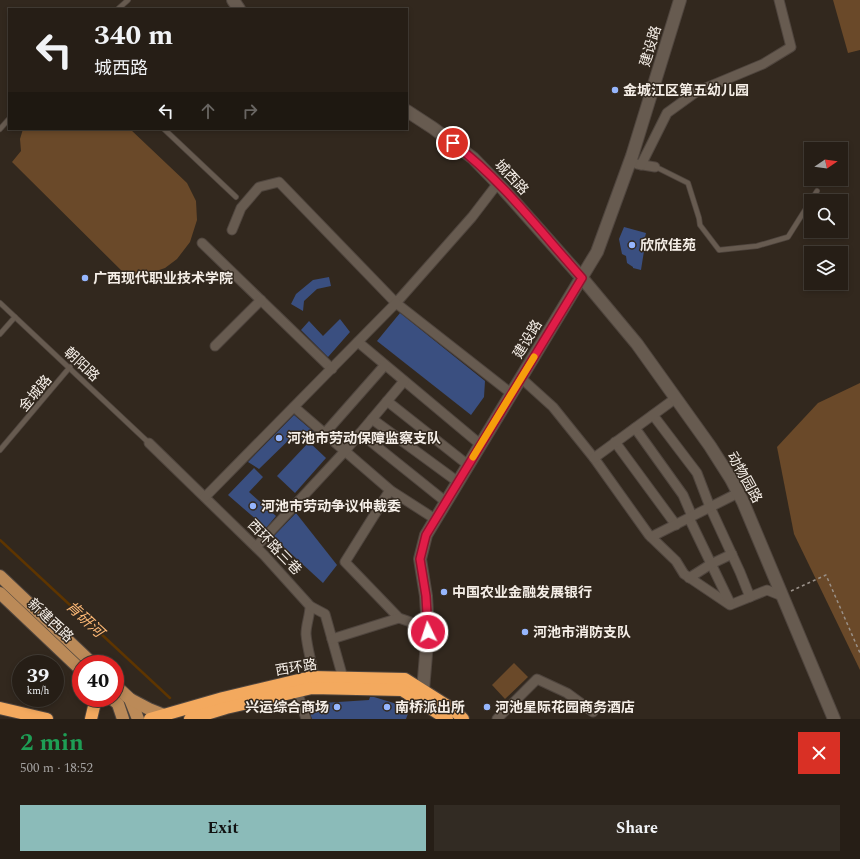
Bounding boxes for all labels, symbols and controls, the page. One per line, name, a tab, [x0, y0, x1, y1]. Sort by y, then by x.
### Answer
text: 340 m	[94, 14, 173, 57]
street label: 建设路	[634, 23, 667, 69]
icon: left	[28, 24, 80, 76]
text: 城西路	[94, 55, 148, 82]
place label: 金城江区第五幼儿园	[623, 80, 749, 101]
marker: 金城江区第五幼儿园	[610, 85, 620, 95]
icon: left	[155, 100, 177, 122]
icon: ahead	[197, 100, 219, 122]
icon: right	[239, 100, 261, 122]
pin	[436, 126, 470, 160]
icon: arrive	[442, 132, 464, 154]
north arrow	[804, 142, 848, 186]
map controls	[804, 142, 848, 290]
street label: 城西路	[490, 155, 534, 200]
button: search	[804, 194, 848, 238]
place label: 欣欣佳苑	[640, 235, 696, 256]
marker: 欣欣佳苑	[627, 240, 637, 250]
button: layers	[804, 246, 848, 290]
place label: 广西现代职业技术学院	[93, 268, 233, 289]
marker: 广西现代职业技术学院	[80, 273, 90, 283]
street label: 建设路	[508, 316, 547, 363]
street label: 朝阳路	[59, 342, 104, 386]
street label: 金城路	[14, 370, 57, 416]
place label: 河池市劳动保障监察支队	[287, 428, 441, 449]
marker: 河池市劳动保障监察支队	[274, 433, 284, 443]
street label: 动物园路	[722, 448, 767, 507]
place label: 河池市劳动争议仲裁委	[261, 496, 401, 517]
marker: 河池市劳动争议仲裁委	[248, 501, 258, 511]
street label: 西环路三巷	[243, 515, 307, 580]
place label: 中国农业金融发展银行	[452, 582, 592, 603]
marker: 中国农业金融发展银行	[439, 587, 449, 597]
street label: 新建西路	[23, 594, 78, 647]
water label: 肯研河	[60, 596, 111, 645]
position arrow	[407, 611, 449, 653]
place label: 河池市消防支队	[533, 622, 631, 643]
marker: 河池市消防支队	[520, 627, 530, 637]
street label: 西环路	[274, 654, 318, 681]
speed limit sign: 40	[72, 655, 124, 707]
text: 39	[27, 661, 49, 691]
text: km/h	[27, 683, 49, 699]
place label: 兴运综合商场	[245, 697, 329, 718]
place label: 南桥派出所	[395, 697, 465, 718]
place label: 河池星际花园商务酒店	[495, 697, 635, 718]
marker: 兴运综合商场	[332, 702, 342, 712]
marker: 南桥派出所	[382, 702, 392, 712]
marker: 河池星际花园商务酒店	[482, 702, 492, 712]
text: 2 min	[20, 725, 84, 761]
button: close	[798, 732, 840, 774]
text: 500 m · 18:52	[20, 758, 93, 778]
button: Exit	[20, 805, 426, 851]
button: Share	[434, 805, 840, 851]

